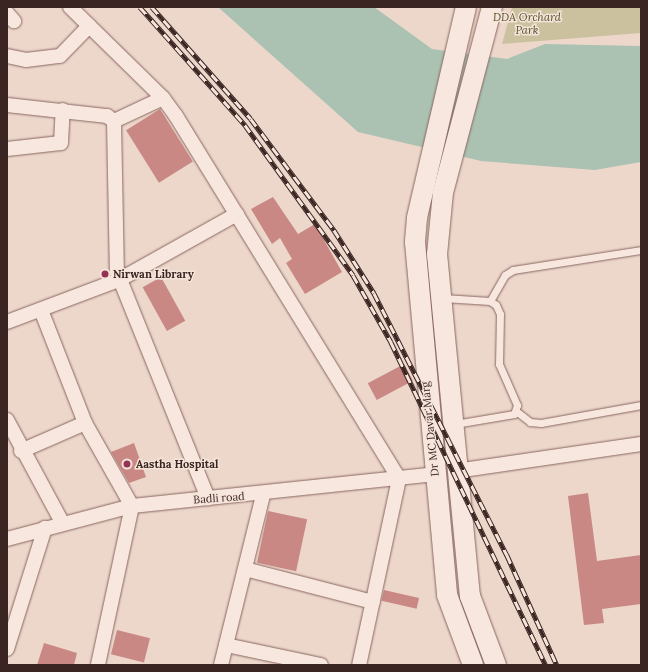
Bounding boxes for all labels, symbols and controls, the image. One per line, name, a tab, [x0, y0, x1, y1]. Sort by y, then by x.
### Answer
park label: DDA Orchard Park	[493, 11, 561, 37]
place label: Nirwan Library	[113, 267, 194, 281]
marker: Nirwan Library	[100, 269, 110, 279]
street label: Dr MC Davar Marg	[418, 381, 442, 477]
place label: Aastha Hospital	[136, 457, 219, 471]
marker: Aastha Hospital	[121, 458, 133, 470]
street label: Badli road	[193, 490, 245, 506]

